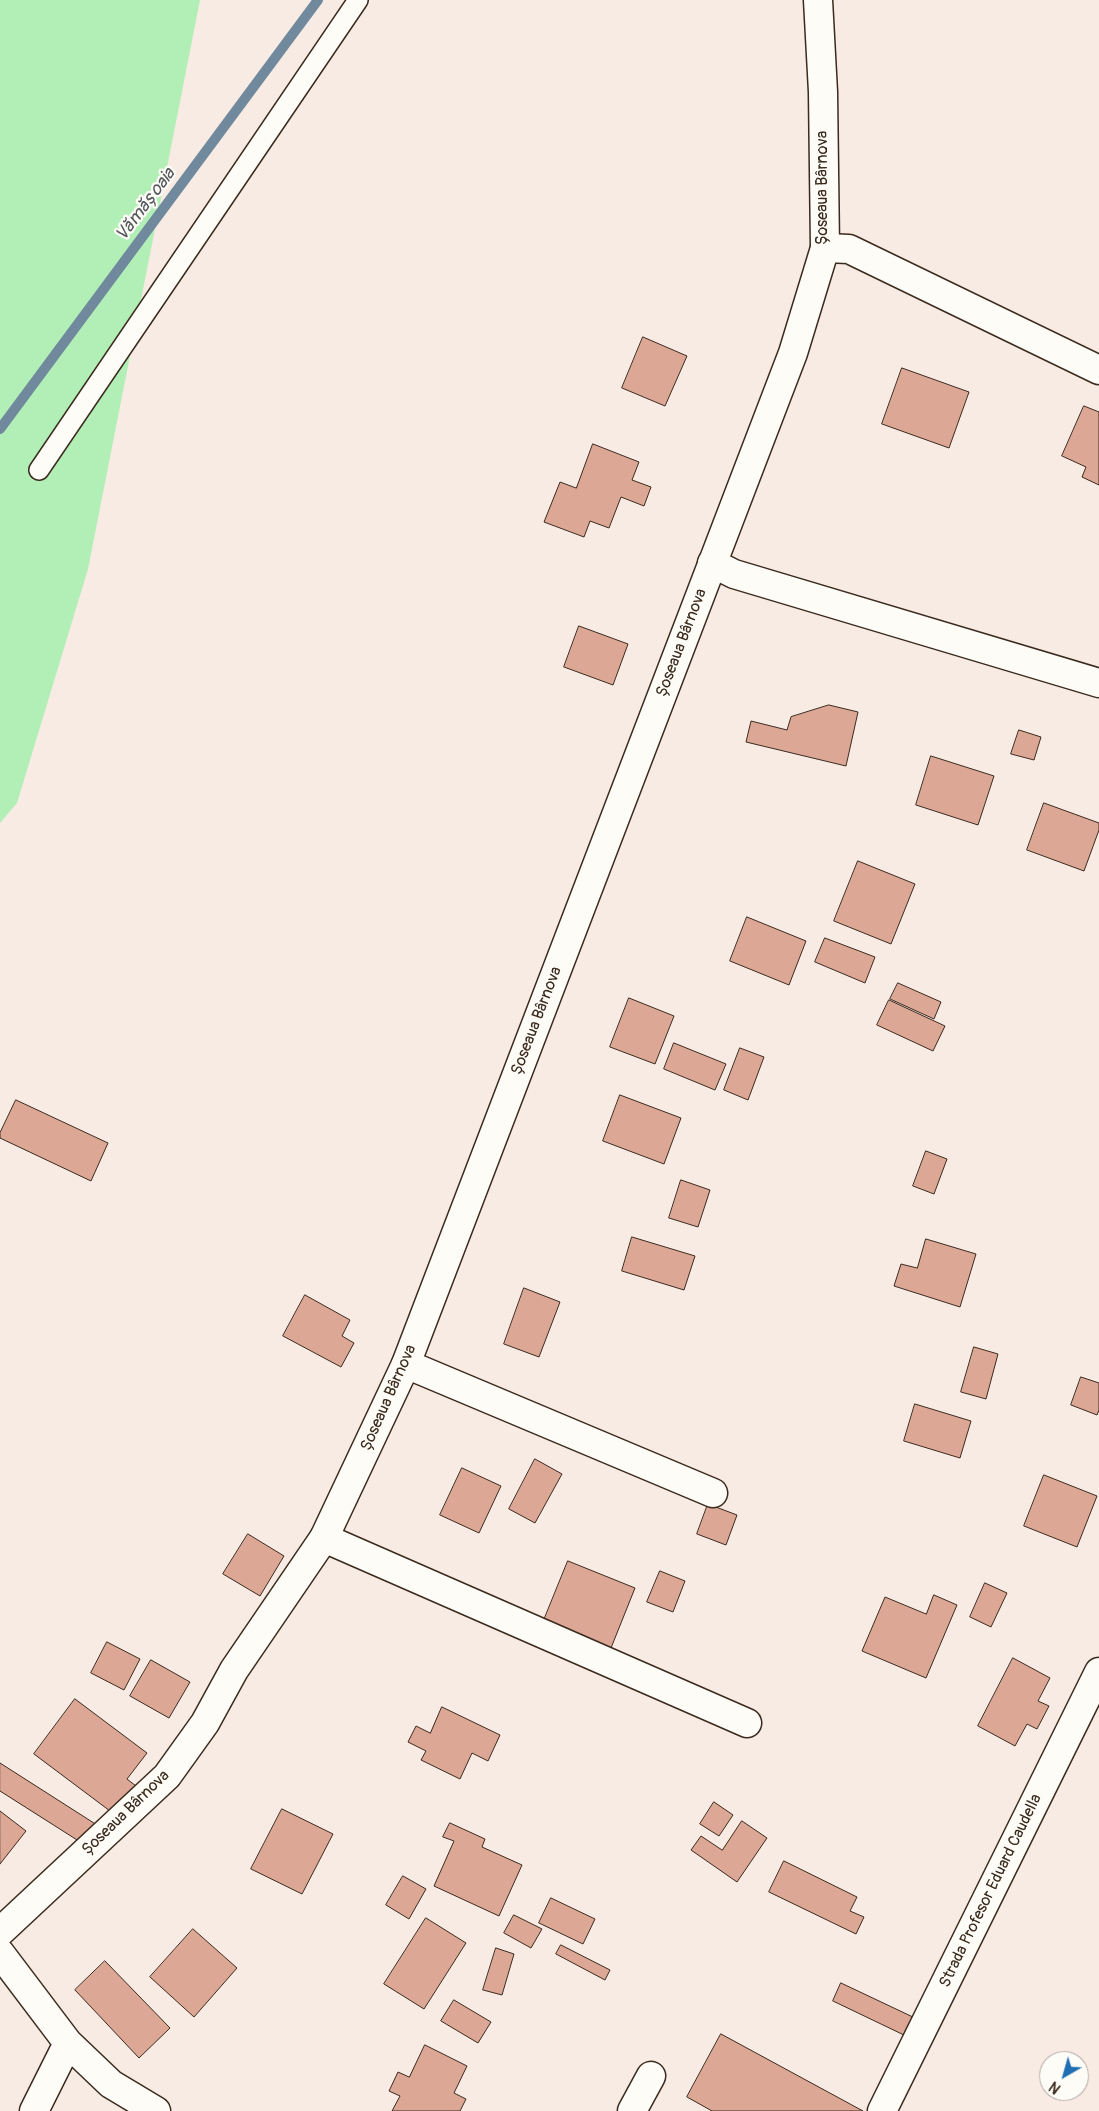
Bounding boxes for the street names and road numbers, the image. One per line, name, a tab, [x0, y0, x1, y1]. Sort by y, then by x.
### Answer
street label: Șoseaua Bârnova	[813, 131, 833, 245]
street label: Șoseaua Bârnova	[653, 586, 711, 700]
street label: Șoseaua Bârnova	[508, 964, 566, 1078]
street label: Șoseaua Bârnova	[357, 1342, 421, 1454]
street label: Șoseaua Bârnova	[78, 1766, 174, 1860]
street label: Strada Profesor Eduard Caudella	[936, 1791, 1046, 1991]

